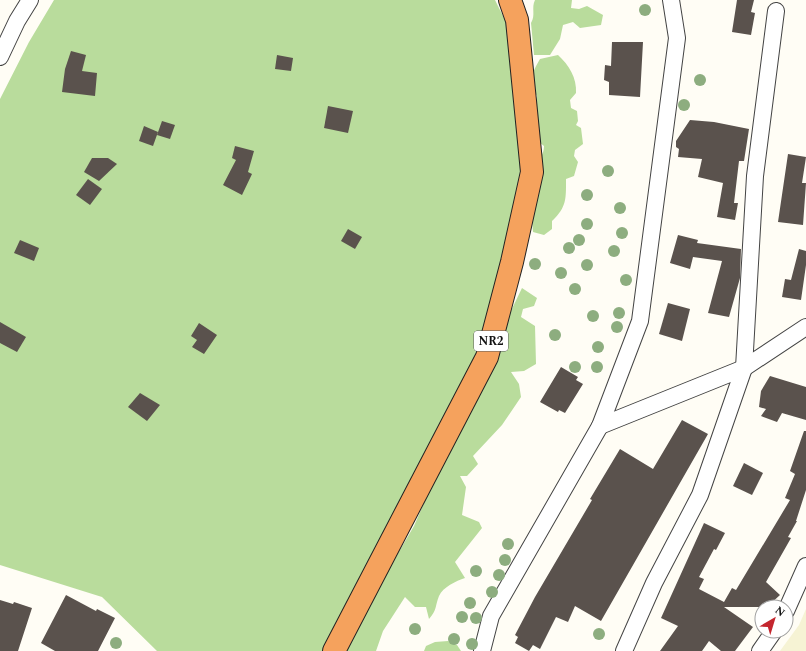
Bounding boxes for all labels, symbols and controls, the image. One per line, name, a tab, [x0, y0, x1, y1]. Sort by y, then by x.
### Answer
road number: NR2	[474, 331, 508, 351]
north arrow	[754, 599, 794, 639]
text: N	[771, 602, 789, 621]

